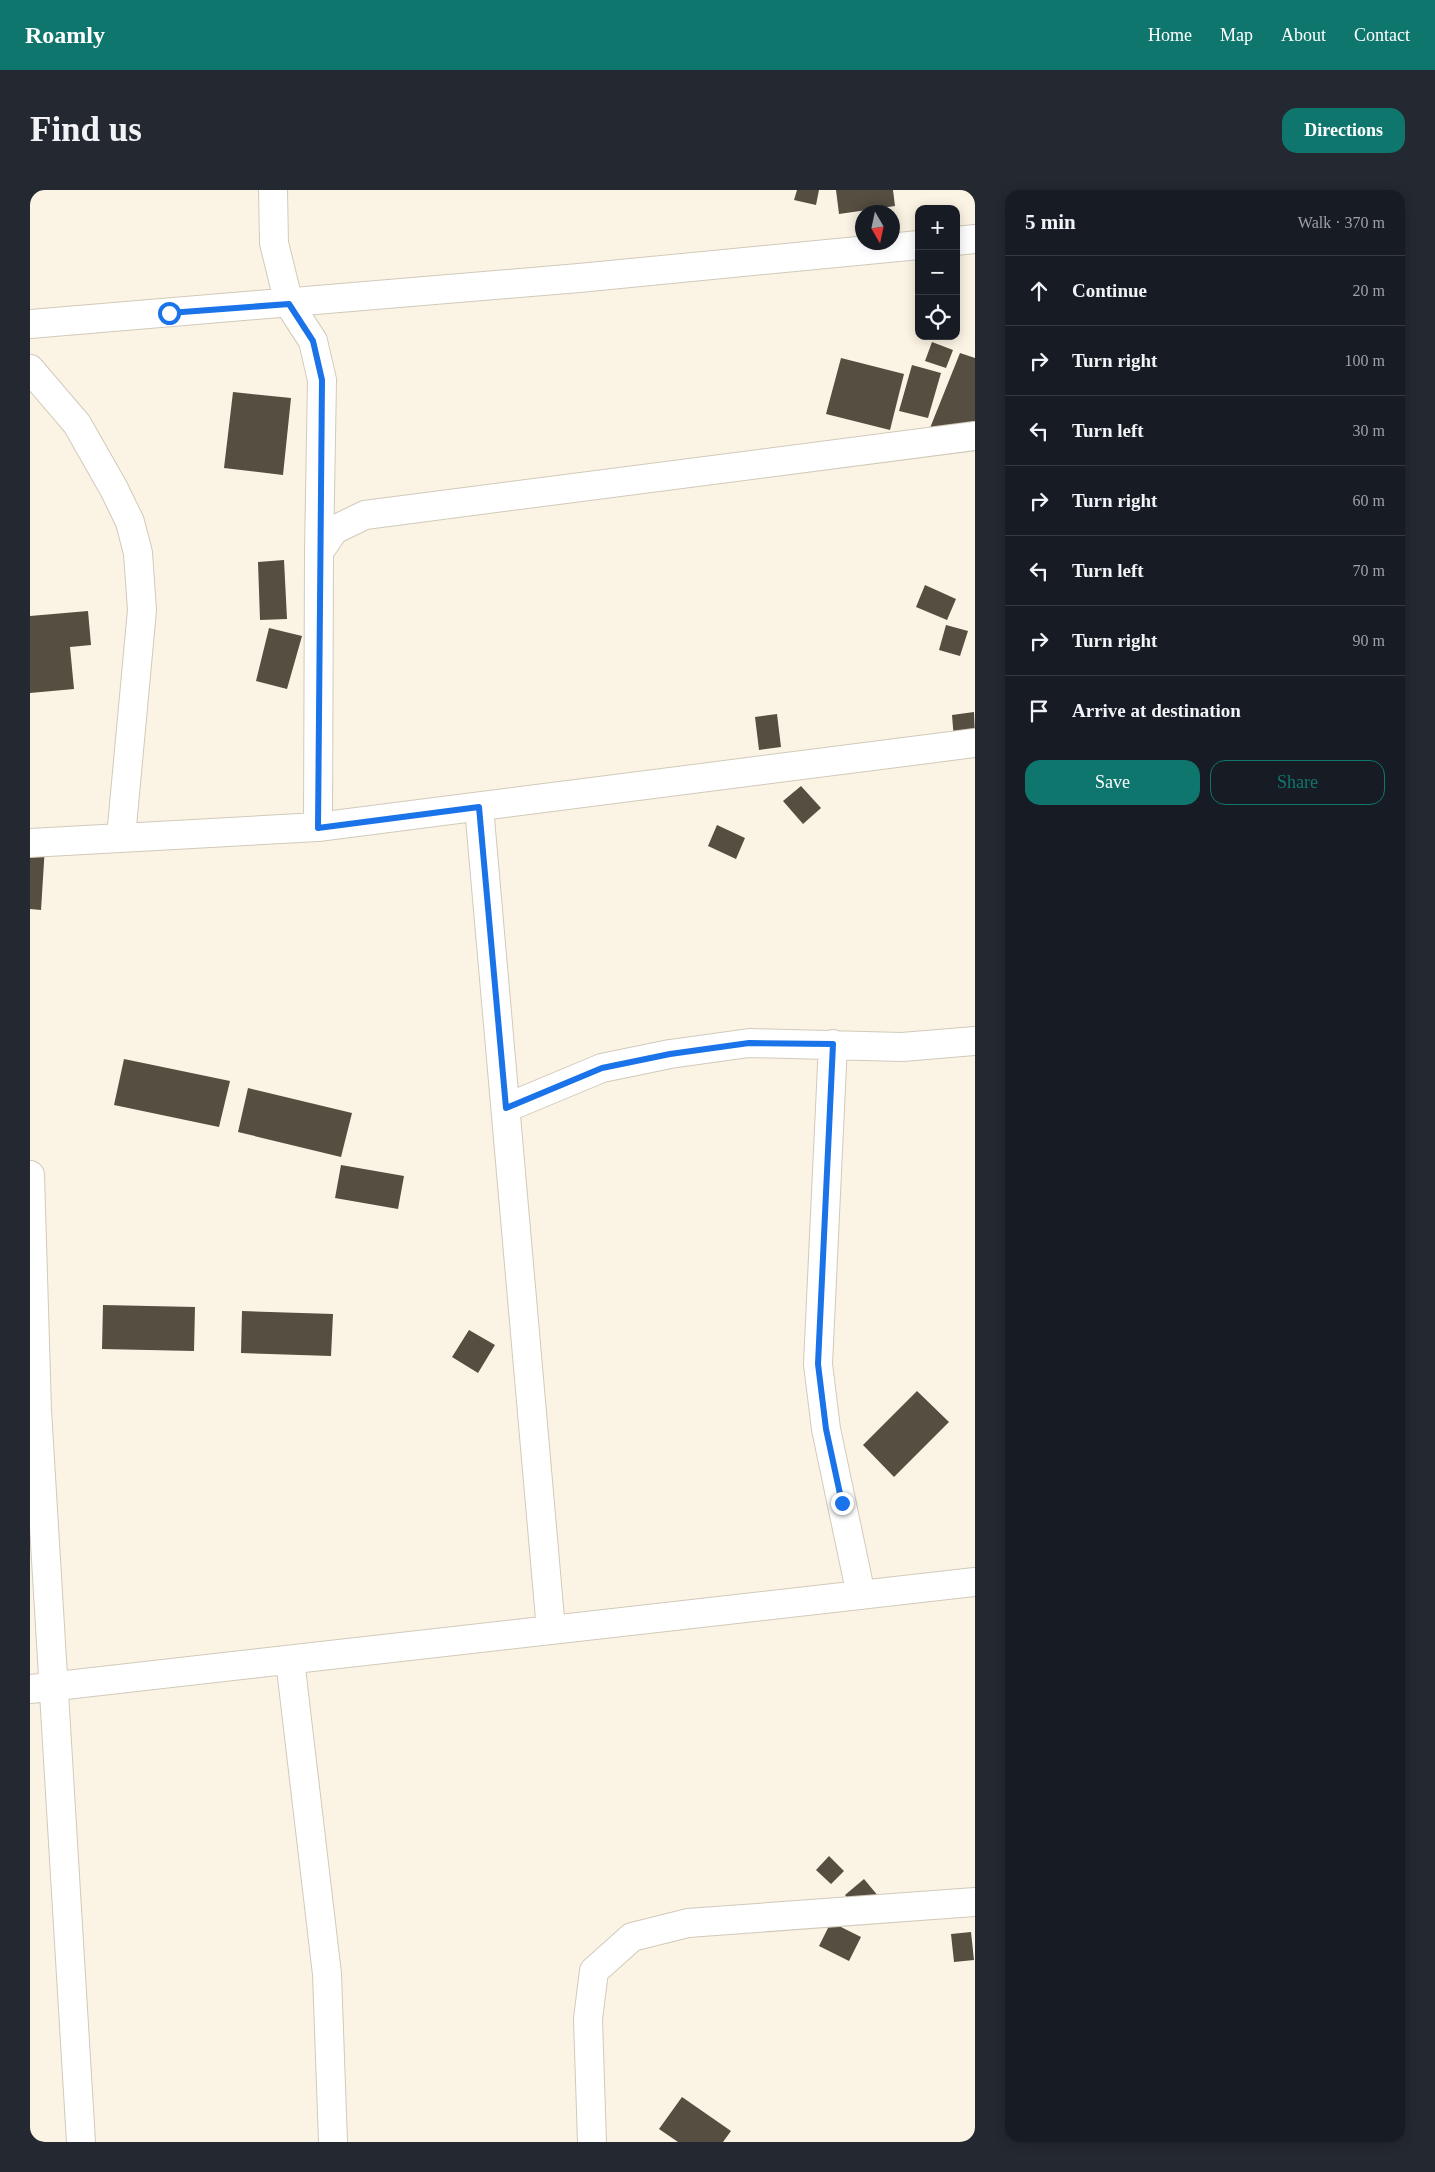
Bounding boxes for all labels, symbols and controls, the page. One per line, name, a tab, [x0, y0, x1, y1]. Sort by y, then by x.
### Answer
text: Roamly	[25, 22, 105, 48]
text: Home	[1148, 25, 1192, 45]
text: Map	[1220, 25, 1253, 45]
text: About	[1281, 25, 1326, 45]
text: Contact	[1354, 25, 1410, 45]
button: Directions	[1282, 108, 1405, 153]
text: Find us	[30, 110, 142, 149]
north arrow	[855, 205, 900, 250]
map controls	[915, 205, 960, 340]
button: +	[915, 205, 960, 250]
text: 5 min	[1025, 210, 1076, 234]
text: Walk · 370 m	[1298, 214, 1385, 231]
button: −	[915, 250, 960, 295]
icon: ahead	[1025, 277, 1053, 305]
text: Continue	[1072, 280, 1147, 301]
text: 20 m	[1353, 282, 1385, 299]
button: locate	[915, 295, 960, 340]
route start	[158, 302, 181, 325]
icon: right	[1025, 347, 1053, 375]
text: Turn right	[1072, 350, 1157, 371]
text: 100 m	[1345, 352, 1385, 369]
icon: left	[1025, 417, 1053, 445]
text: Turn left	[1072, 420, 1144, 441]
text: 30 m	[1353, 422, 1385, 439]
icon: right	[1025, 487, 1053, 515]
text: Turn right	[1072, 490, 1157, 511]
text: 60 m	[1353, 492, 1385, 509]
icon: left	[1025, 557, 1053, 585]
text: Turn left	[1072, 560, 1144, 581]
text: 70 m	[1353, 562, 1385, 579]
icon: right	[1025, 627, 1053, 655]
text: Turn right	[1072, 630, 1157, 651]
text: 90 m	[1353, 632, 1385, 649]
icon: arrive	[1025, 697, 1053, 725]
text: Arrive at destination	[1072, 700, 1241, 721]
button: Save	[1025, 760, 1200, 805]
button: Share	[1210, 760, 1385, 805]
route end	[831, 1492, 854, 1515]

